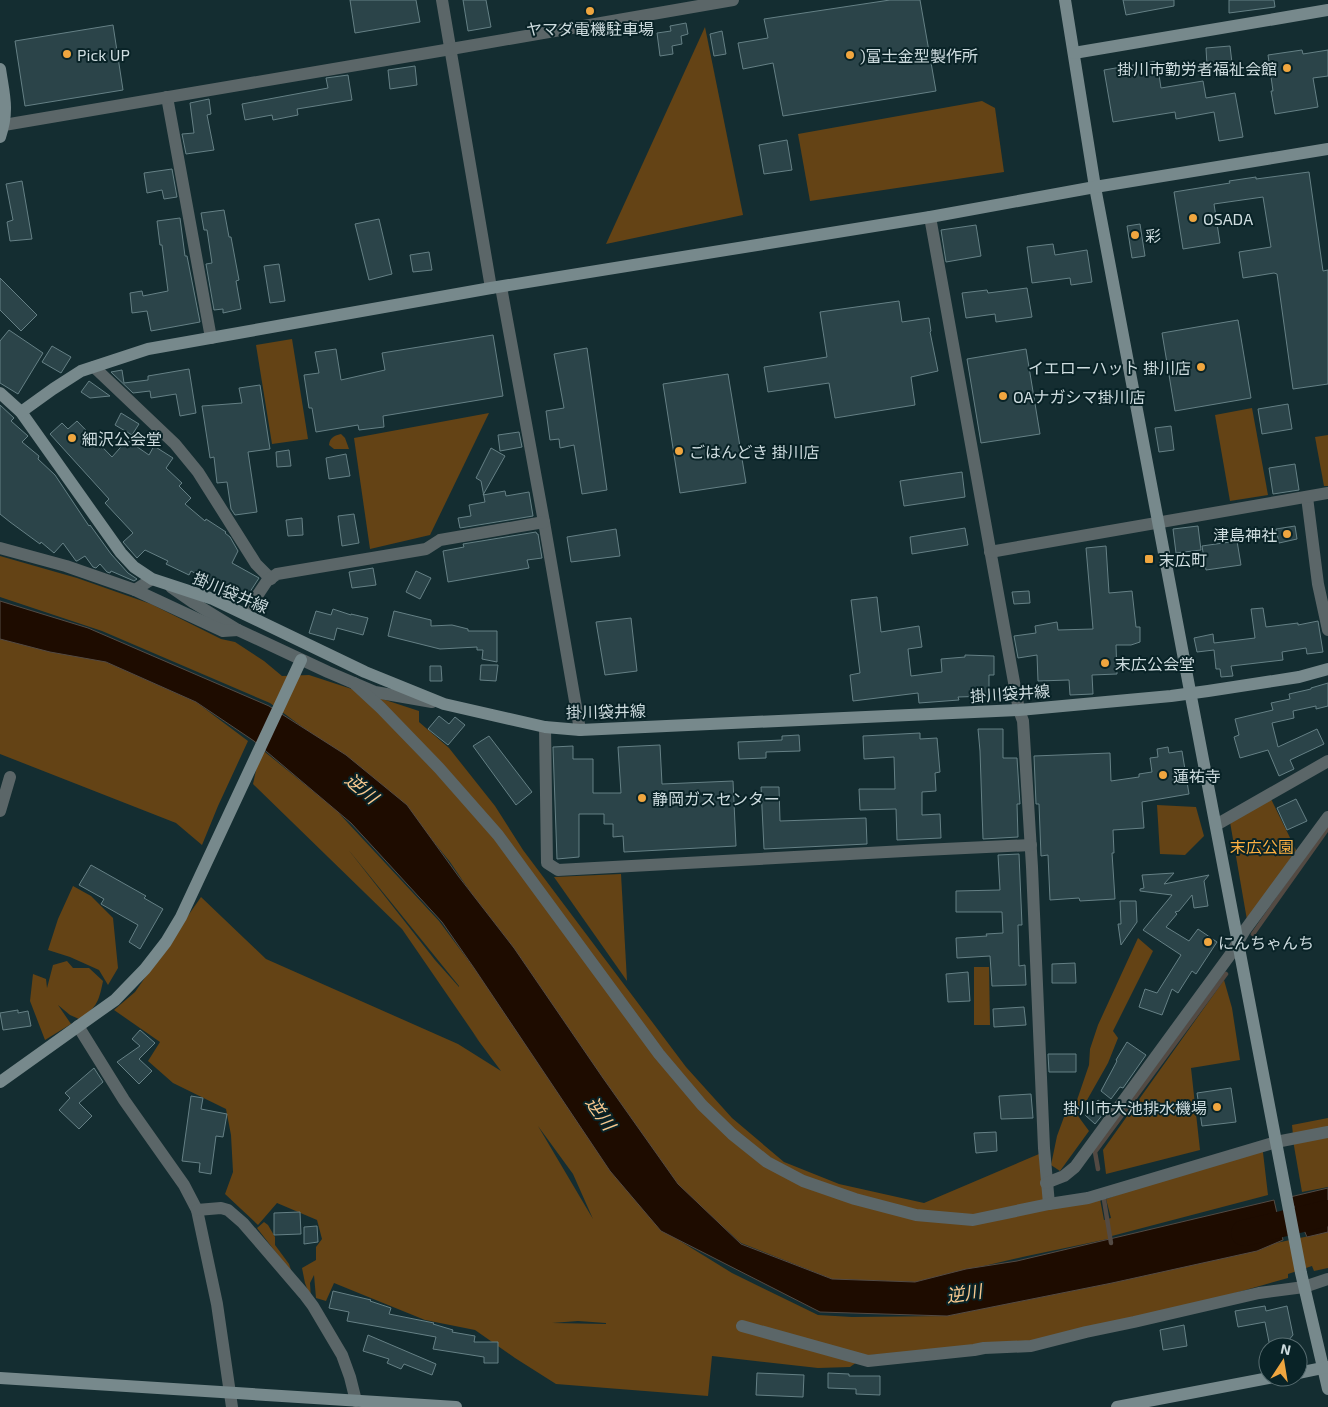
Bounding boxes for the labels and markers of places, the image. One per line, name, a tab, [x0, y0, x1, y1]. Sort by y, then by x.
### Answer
marker: ヤマダ電機駐車場	[584, 5, 596, 17]
place label: ヤマダ電機駐車場	[526, 19, 654, 38]
place label: Pick UP	[77, 45, 130, 64]
place label: )富士金型製作所	[860, 46, 978, 65]
marker: Pick UP	[61, 48, 73, 60]
marker: )富士金型製作所	[844, 49, 856, 61]
place label: 掛川市勤労者福祉会館	[1117, 59, 1277, 78]
marker: 掛川市勤労者福祉会館	[1281, 62, 1293, 74]
place label: OSADA	[1203, 209, 1253, 228]
marker: OSADA	[1187, 212, 1199, 224]
place label: 彩	[1145, 226, 1161, 245]
marker: 彩	[1129, 229, 1141, 241]
place label: イエローハット 掛川店	[1028, 358, 1191, 377]
marker: イエローハット 掛川店	[1195, 361, 1207, 373]
place label: OAナガシマ掛川店	[1013, 387, 1146, 406]
marker: OAナガシマ掛川店	[997, 390, 1009, 402]
place label: 細沢公会堂	[82, 429, 162, 448]
marker: 細沢公会堂	[66, 432, 78, 444]
place label: ごはんどき 掛川店	[689, 442, 820, 461]
marker: ごはんどき 掛川店	[673, 445, 685, 457]
place label: 津島神社	[1213, 525, 1277, 544]
marker: 津島神社	[1281, 528, 1293, 540]
place label: 末広町	[1159, 550, 1207, 569]
marker: 末広町	[1143, 553, 1155, 565]
place label: 末広公会堂	[1115, 654, 1195, 673]
marker: 末広公会堂	[1099, 657, 1111, 669]
place label: 蓮祐寺	[1173, 766, 1221, 785]
marker: 蓮祐寺	[1157, 769, 1169, 781]
place label: 静岡ガスセンター	[652, 789, 780, 808]
marker: 静岡ガスセンター	[636, 792, 648, 804]
place label: にんちゃんち	[1218, 933, 1314, 952]
marker: にんちゃんち	[1202, 936, 1214, 948]
place label: 掛川市大池排水機場	[1063, 1098, 1207, 1117]
marker: 掛川市大池排水機場	[1211, 1101, 1223, 1113]

